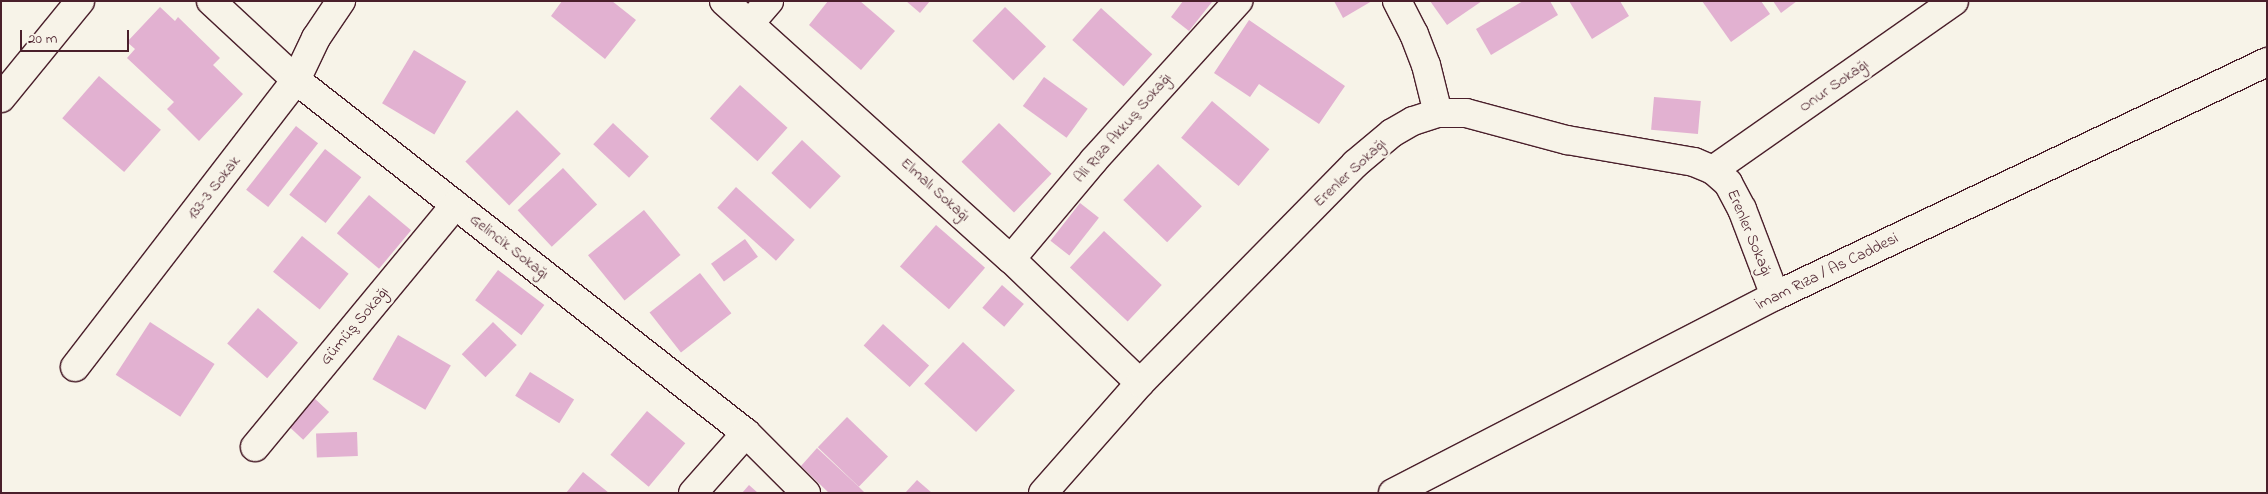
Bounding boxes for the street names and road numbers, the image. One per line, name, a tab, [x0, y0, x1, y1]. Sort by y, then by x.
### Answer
street label: Onur Sokağı	[1796, 55, 1872, 117]
street label: Ali Rıza Akkuş Sokağı	[1070, 69, 1176, 187]
street label: Erenler Sokağı	[1310, 134, 1390, 212]
street label: 133-3 Sokak	[183, 152, 245, 224]
street label: Elmalı Sokağı	[896, 154, 974, 226]
street label: Erenler Sokağı	[1722, 187, 1776, 279]
street label: Gelincik Sokağı	[465, 210, 553, 284]
street label: İmam Rıza / As Caddesi	[1752, 229, 1902, 315]
street label: Gümüş Sokağı	[317, 283, 393, 369]

